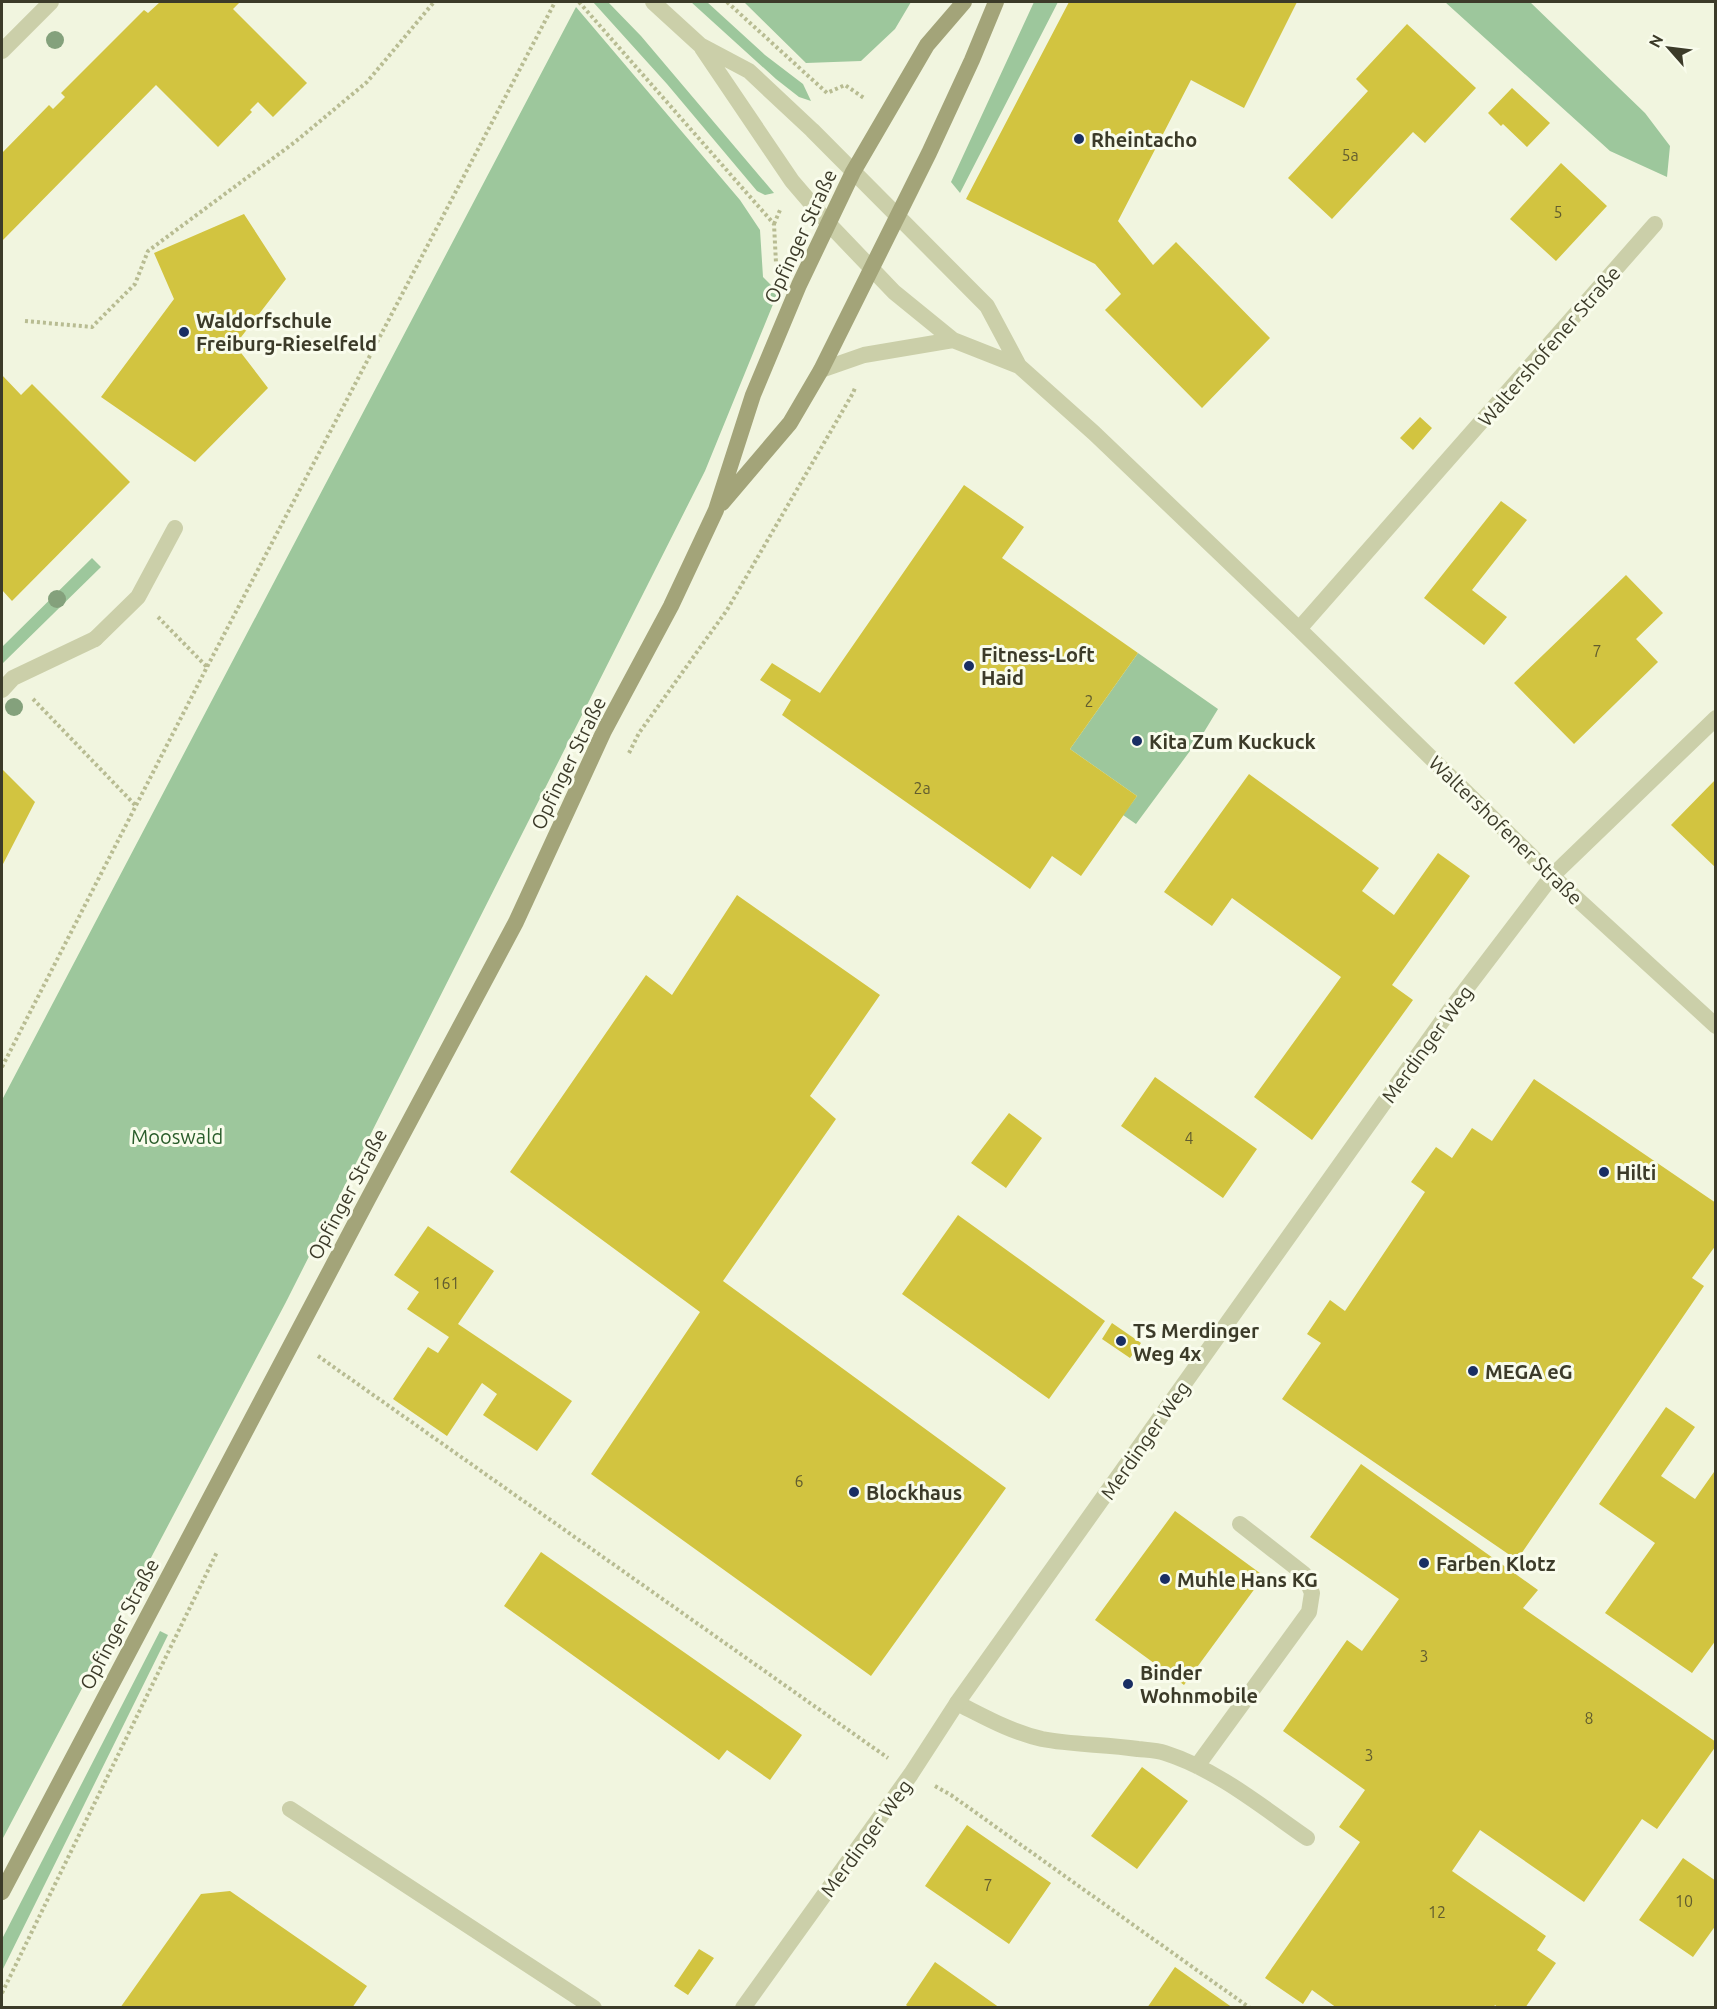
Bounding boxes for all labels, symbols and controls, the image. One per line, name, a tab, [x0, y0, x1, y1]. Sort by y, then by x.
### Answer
north arrow	[1639, 18, 1699, 78]
text: N	[1645, 31, 1667, 50]
place label: Rheintacho	[1091, 128, 1197, 151]
marker: Rheintacho	[1072, 132, 1086, 146]
house number: 5a	[1341, 146, 1359, 164]
street label: Opfinger Straße	[759, 165, 841, 307]
house number: 5	[1553, 203, 1563, 221]
street label: Waltershofener Straße	[1473, 261, 1625, 431]
place label: Waldorfschule Freiburg-Rieselfeld	[196, 309, 377, 355]
marker: Waldorfschule Freiburg-Rieselfeld	[177, 325, 191, 339]
house number: 7	[1592, 642, 1602, 660]
place label: Fitness-Loft Haid	[981, 643, 1095, 689]
marker: Fitness-Loft Haid	[962, 659, 976, 673]
house number: 2	[1084, 692, 1094, 710]
street label: Opfinger Straße	[526, 693, 610, 833]
place label: Kita Zum Kuckuck	[1149, 730, 1316, 753]
marker: Kita Zum Kuckuck	[1130, 734, 1144, 748]
street label: Waltershofener Straße	[1424, 751, 1588, 909]
house number: 2a	[913, 779, 931, 797]
street label: Merdinger Weg	[1377, 981, 1477, 1107]
park label: Mooswald	[131, 1125, 223, 1148]
street label: Opfinger Straße	[303, 1125, 391, 1263]
house number: 4	[1184, 1129, 1194, 1147]
place label: Hilti	[1616, 1161, 1656, 1184]
marker: Hilti	[1597, 1165, 1611, 1179]
house number: 161	[432, 1274, 460, 1292]
place label: TS Merdinger Weg 4x	[1133, 1319, 1260, 1365]
marker: TS Merdinger Weg 4x	[1114, 1334, 1128, 1348]
place label: MEGA eG	[1485, 1360, 1573, 1383]
marker: MEGA eG	[1466, 1364, 1480, 1378]
street label: Merdinger Weg	[1096, 1376, 1194, 1504]
house number: 6	[794, 1472, 804, 1490]
place label: Blockhaus	[866, 1481, 962, 1504]
marker: Blockhaus	[847, 1485, 861, 1499]
place label: Farben Klotz	[1436, 1552, 1556, 1575]
street label: Opfinger Straße	[75, 1555, 163, 1693]
marker: Farben Klotz	[1417, 1556, 1431, 1570]
place label: Muhle Hans KG	[1177, 1568, 1318, 1591]
marker: Muhle Hans KG	[1158, 1572, 1172, 1586]
house number: 3	[1419, 1647, 1429, 1665]
place label: Binder Wohnmobile	[1140, 1661, 1258, 1707]
marker: Binder Wohnmobile	[1121, 1677, 1135, 1691]
house number: 8	[1584, 1709, 1594, 1727]
house number: 3	[1364, 1746, 1374, 1764]
street label: Merdinger Weg	[816, 1775, 916, 1901]
house number: 7	[983, 1876, 993, 1894]
house number: 10	[1675, 1892, 1693, 1910]
house number: 12	[1428, 1903, 1446, 1921]

